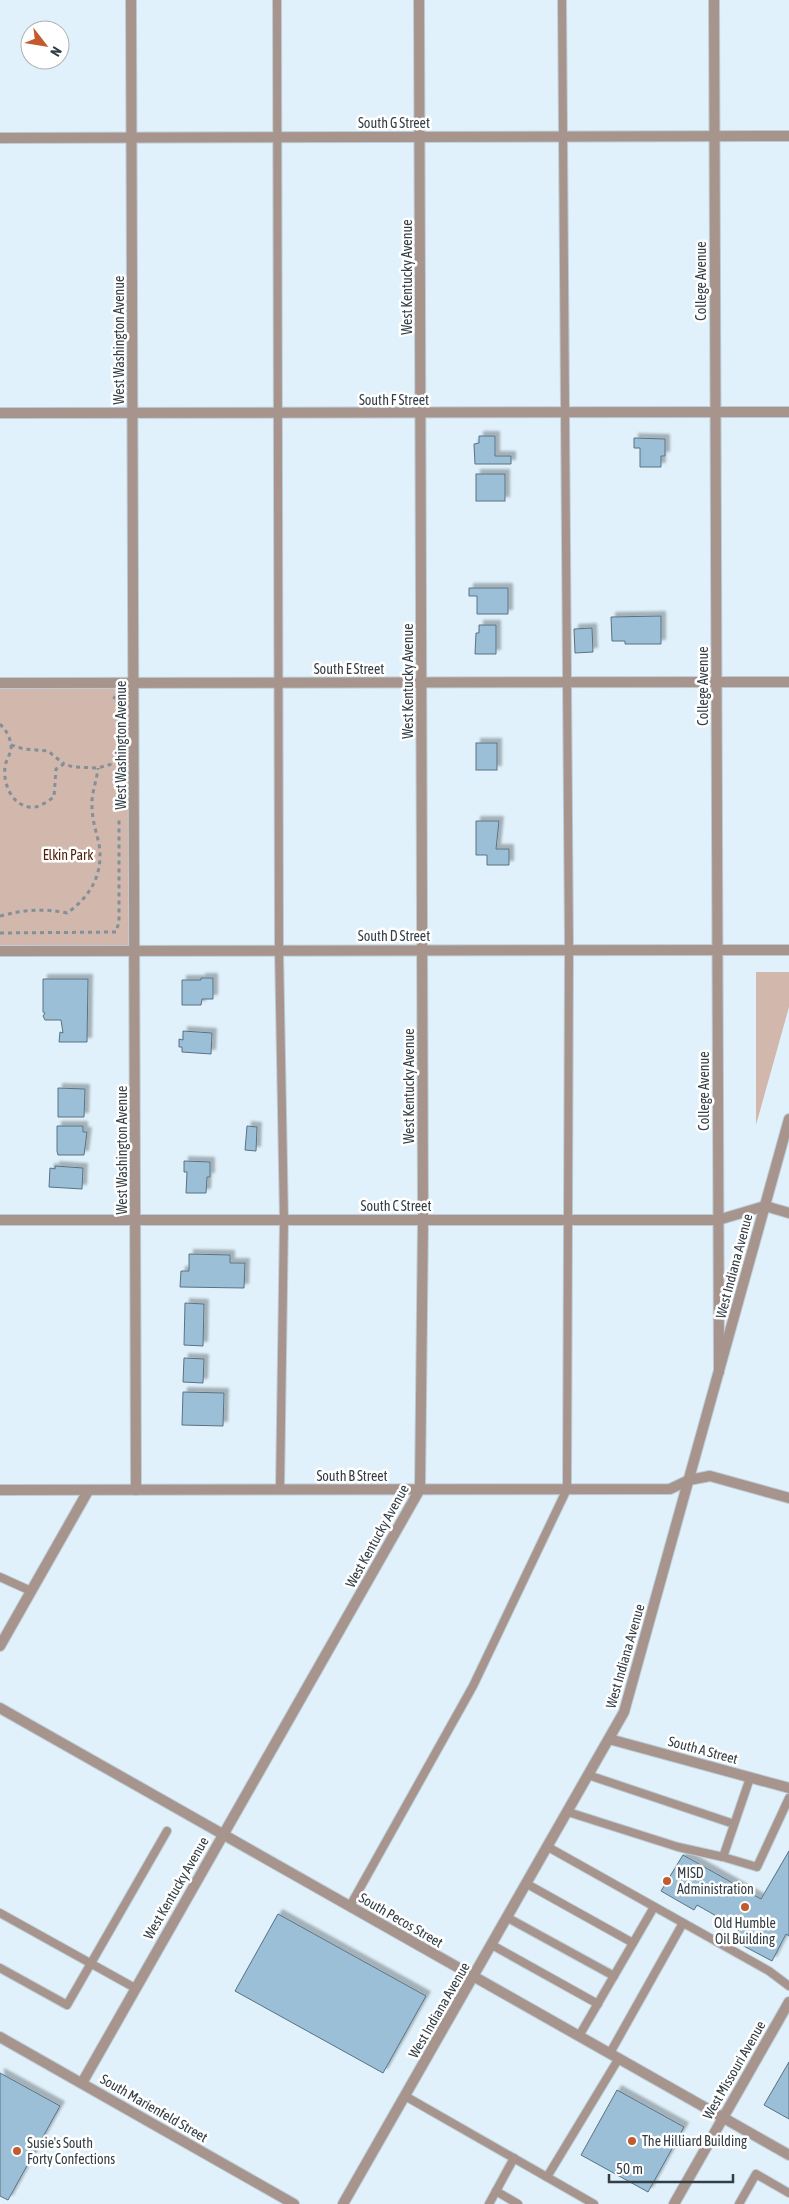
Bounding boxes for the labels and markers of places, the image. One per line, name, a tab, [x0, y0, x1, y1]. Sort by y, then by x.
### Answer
place label: MISD Administration	[677, 1865, 754, 1897]
marker: MISD Administration	[661, 1875, 673, 1887]
marker: Old Humble Oil Building	[739, 1901, 751, 1913]
place label: Old Humble Oil Building	[714, 1915, 776, 1947]
place label: The Hilliard Building	[642, 2133, 747, 2149]
place label: Susie's South Forty Confections	[27, 2135, 115, 2167]
marker: The Hilliard Building	[626, 2135, 638, 2147]
marker: Susie's South Forty Confections	[11, 2145, 23, 2157]

